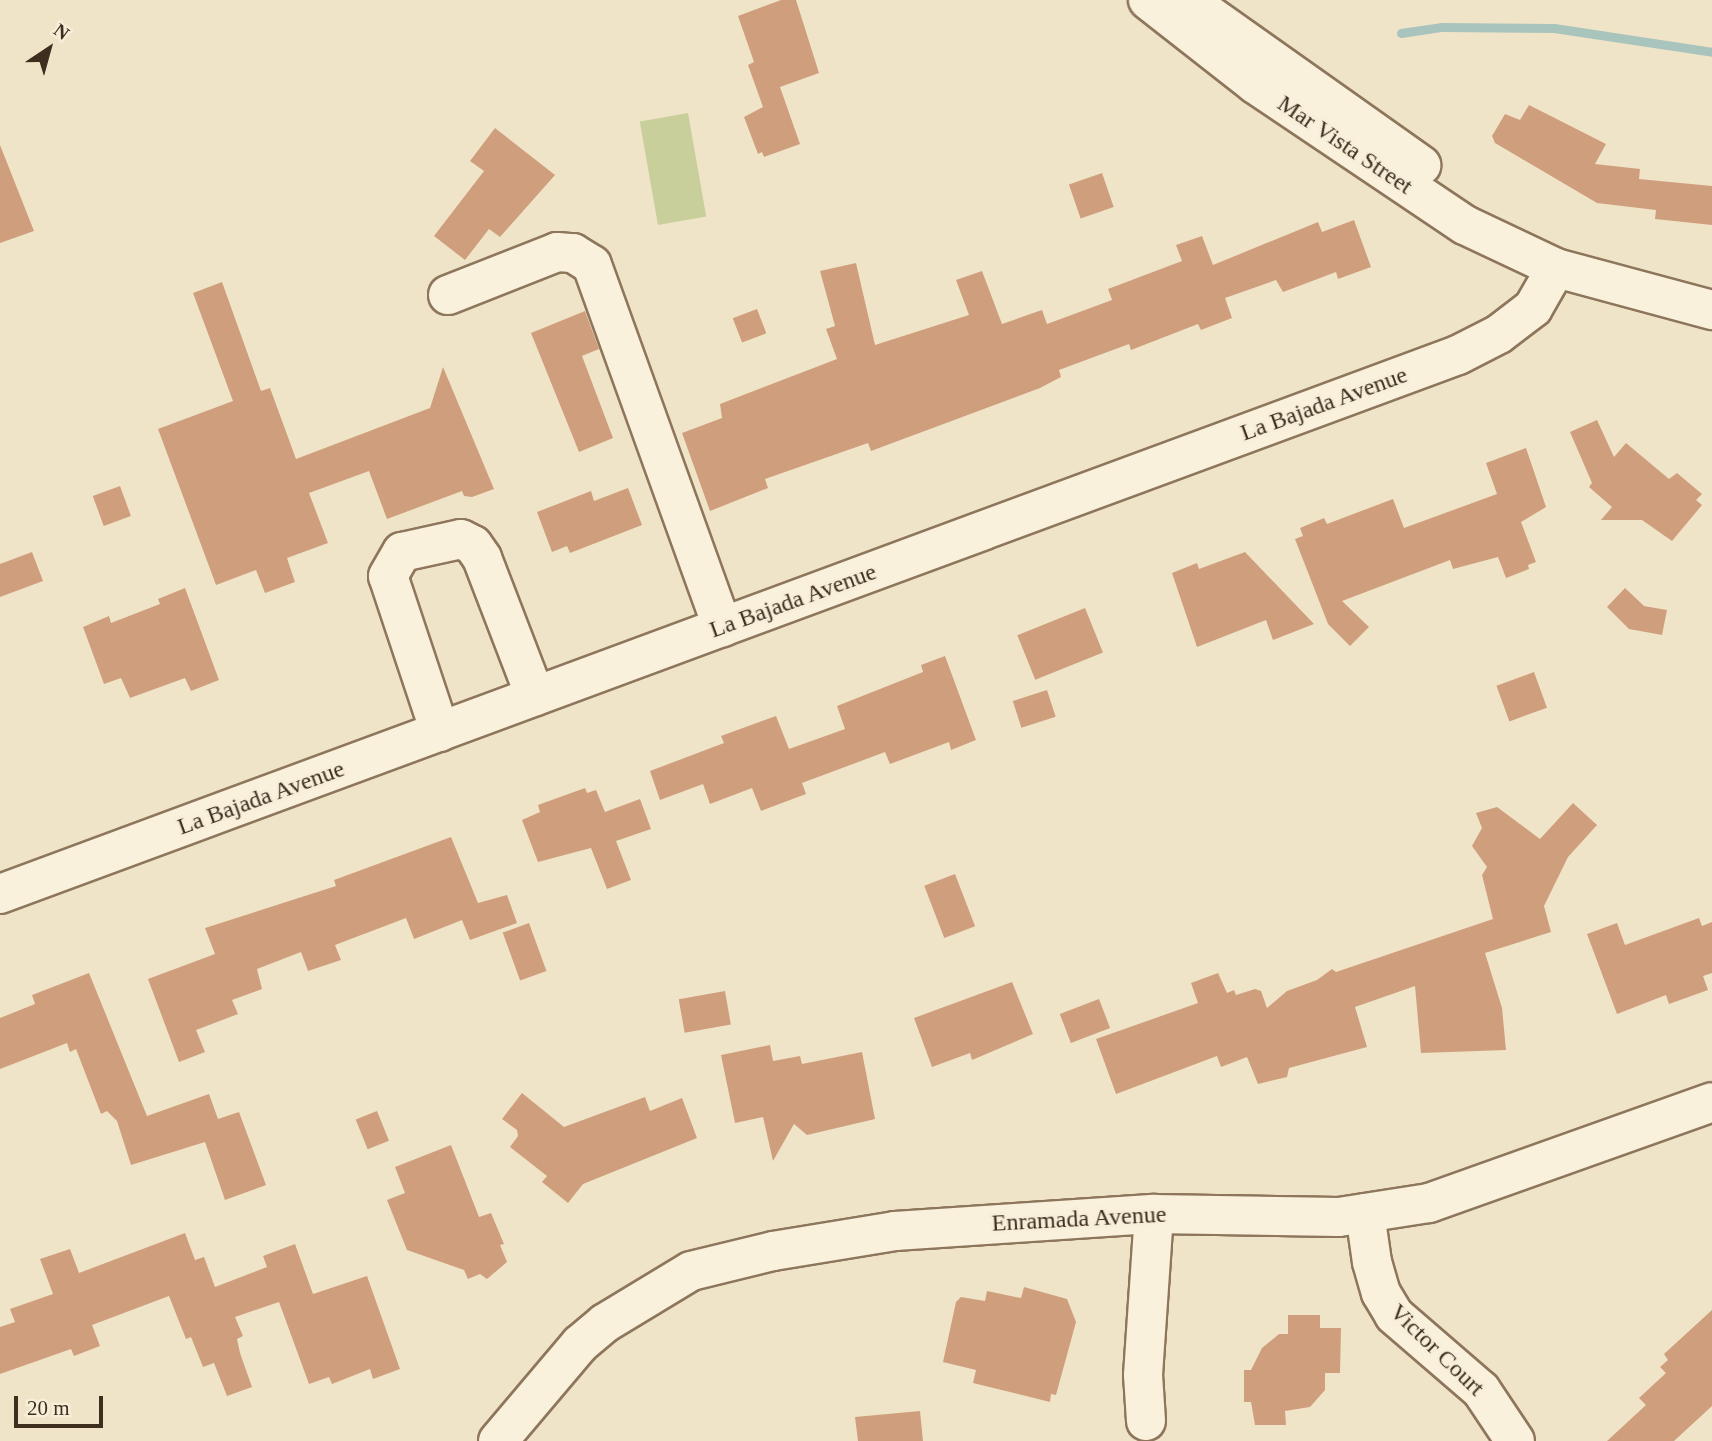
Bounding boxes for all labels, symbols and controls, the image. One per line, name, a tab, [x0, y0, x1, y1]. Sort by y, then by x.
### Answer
north arrow	[14, 14, 84, 84]
text: N	[50, 19, 73, 44]
street label: Mar Vista Street	[1272, 89, 1418, 201]
street label: La Bajada Avenue	[1236, 360, 1412, 448]
street label: La Bajada Avenue	[705, 557, 881, 645]
street label: La Bajada Avenue	[173, 754, 349, 842]
street label: Enramada Avenue	[990, 1200, 1168, 1238]
street label: Victor Court	[1384, 1298, 1490, 1402]
scale bar	[18, 1382, 107, 1426]
text: 20 m	[27, 1396, 70, 1420]

